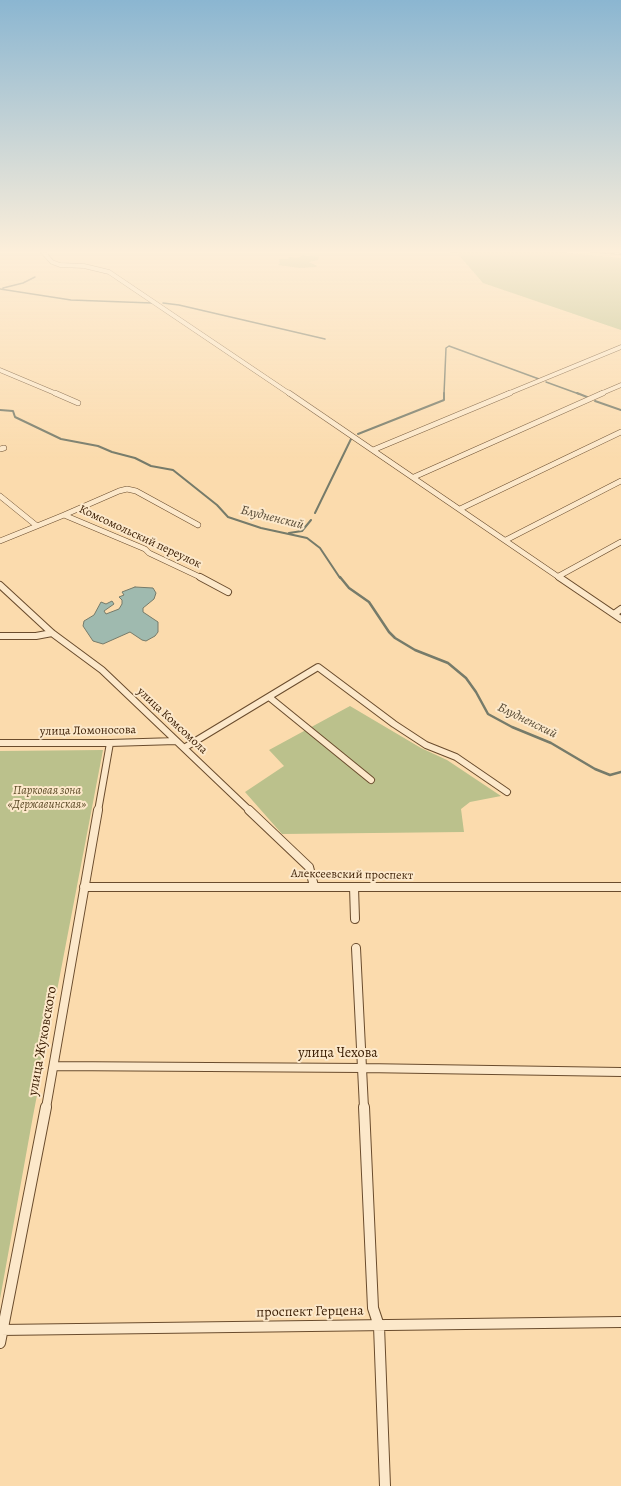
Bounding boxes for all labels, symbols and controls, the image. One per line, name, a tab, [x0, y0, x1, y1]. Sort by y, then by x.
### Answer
street label: Комсомольский переулок	[76, 502, 204, 572]
water label: Блудненский	[239, 503, 305, 533]
street label: улица Комсомола	[134, 685, 210, 757]
water label: Блудненский	[495, 700, 559, 742]
street label: улица Ломоносова	[40, 723, 136, 739]
park label: Парковая зона «Державинская»	[8, 784, 86, 812]
street label: Алексеевский проспект	[291, 867, 413, 883]
street label: улица Жуковского	[25, 985, 61, 1097]
street label: улица Чехова	[298, 1046, 378, 1062]
street label: проспект Герцена	[256, 1303, 364, 1321]

